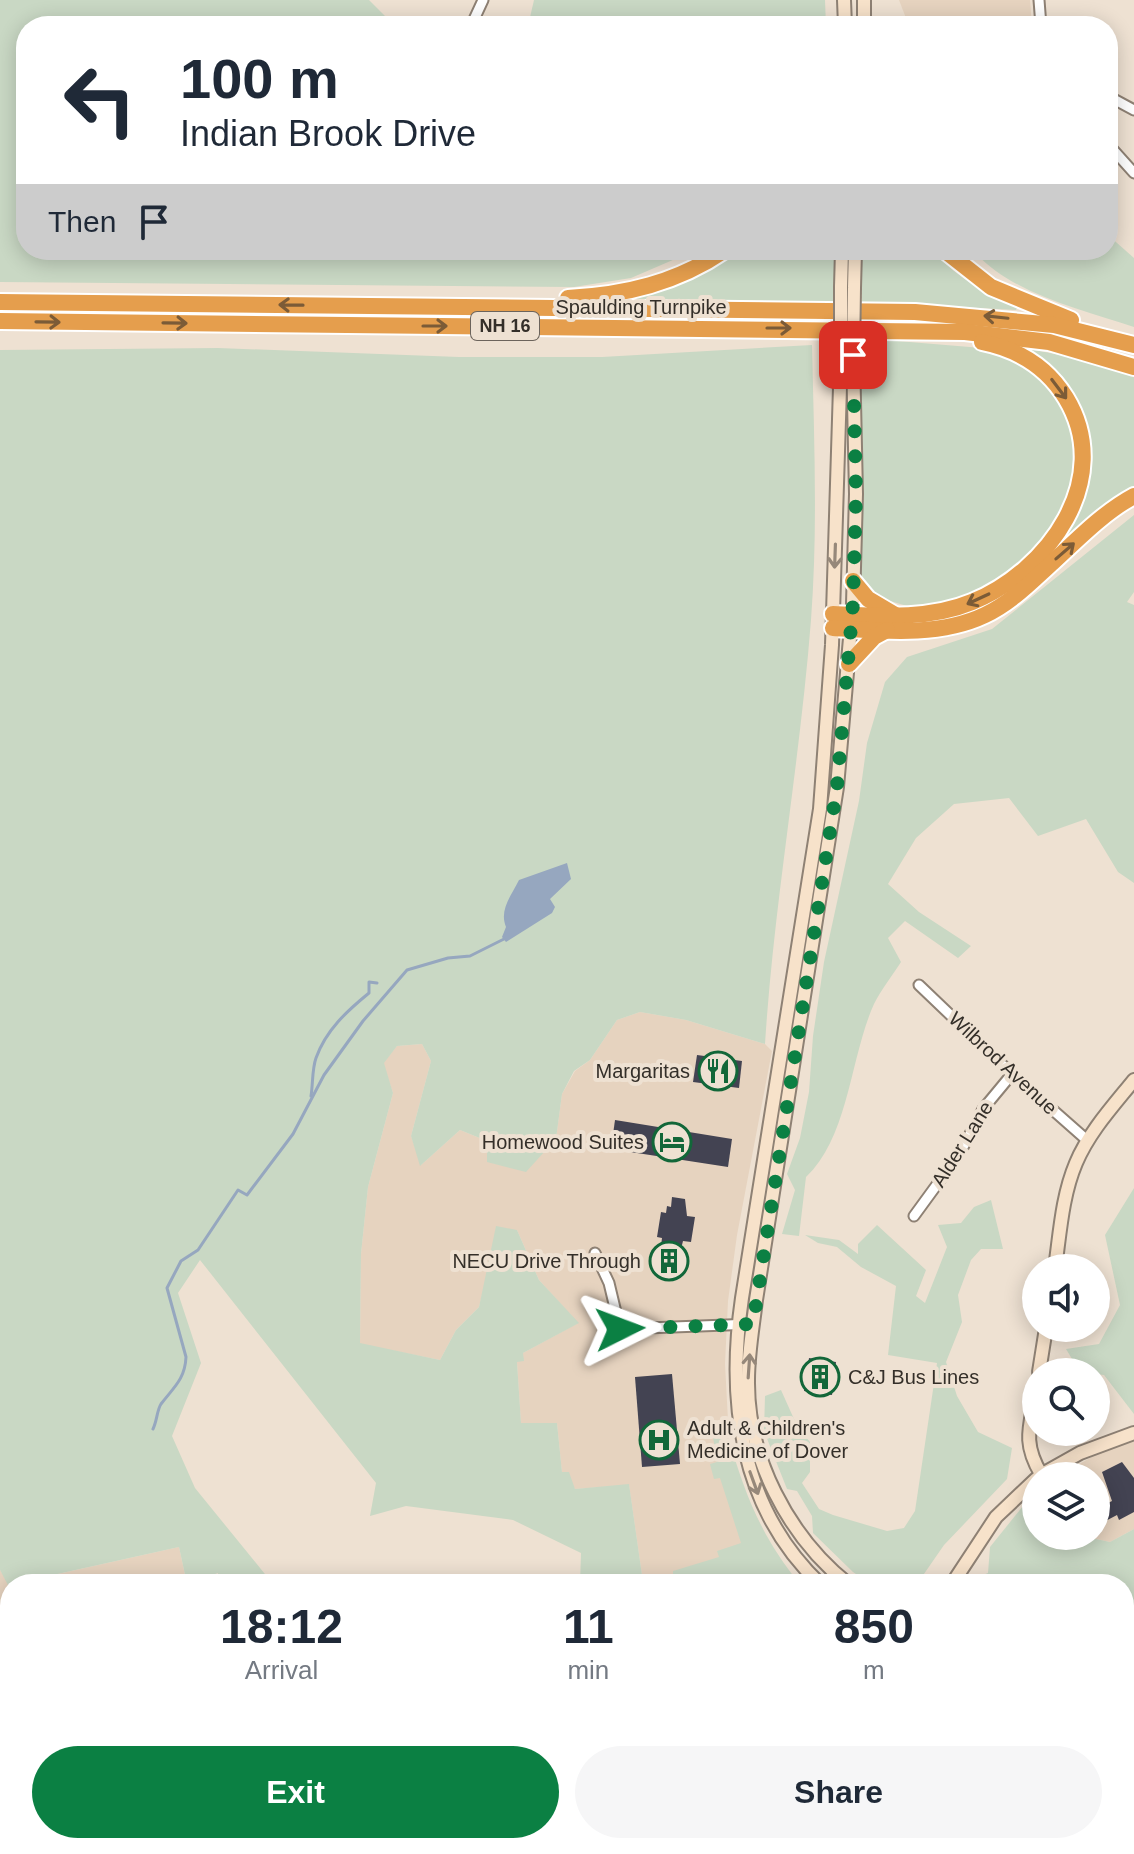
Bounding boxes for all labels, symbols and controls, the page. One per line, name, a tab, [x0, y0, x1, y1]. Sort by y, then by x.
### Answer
text: 100 m	[180, 47, 339, 110]
icon: left	[48, 48, 152, 152]
text: Indian Brook Drive	[180, 113, 476, 154]
icon: arrive	[132, 200, 176, 244]
text: Then	[48, 205, 116, 238]
street label: Spaulding Turnpike	[555, 296, 727, 318]
one-way arrow	[278, 297, 305, 313]
one-way arrow	[984, 309, 1010, 324]
road number: NH 16	[471, 312, 539, 340]
one-way arrow	[34, 314, 61, 330]
one-way arrow	[161, 316, 188, 331]
one-way arrow	[421, 318, 448, 333]
one-way arrow	[765, 320, 792, 336]
pin	[819, 321, 887, 389]
icon: arrive	[831, 333, 875, 377]
one-way arrow	[1050, 378, 1067, 399]
one-way arrow	[827, 542, 842, 569]
one-way arrow	[1054, 543, 1074, 561]
one-way arrow	[966, 592, 990, 607]
street label: Wilbrod Avenue	[944, 1007, 1062, 1119]
restaurant icon: Margaritas	[697, 1050, 739, 1092]
place label: Margaritas	[596, 1060, 690, 1082]
street label: Alder Lane	[927, 1097, 997, 1191]
hotel icon: Homewood Suites	[651, 1121, 693, 1163]
place label: Homewood Suites	[482, 1131, 644, 1153]
building icon: NECU Drive Through	[648, 1240, 690, 1282]
place label: NECU Drive Through	[452, 1250, 641, 1272]
map controls	[1022, 1254, 1110, 1550]
button: sound	[1022, 1254, 1110, 1342]
position arrow	[578, 1287, 662, 1371]
one-way arrow	[742, 1353, 757, 1380]
building icon: C&J Bus Lines	[799, 1356, 841, 1398]
button: search	[1022, 1358, 1110, 1446]
place label: C&J Bus Lines	[848, 1366, 979, 1388]
place label: Adult & Children's Medicine of Dover	[687, 1417, 849, 1462]
hospital icon: Adult & Children's Medicine of Dover	[638, 1419, 680, 1461]
button: layers	[1022, 1462, 1110, 1550]
one-way arrow	[748, 1471, 762, 1495]
text: 18:12	[220, 1600, 343, 1653]
text: 11	[563, 1600, 614, 1653]
text: 850	[834, 1600, 914, 1653]
text: Arrival	[245, 1655, 318, 1685]
text: min	[567, 1655, 609, 1685]
text: m	[863, 1655, 885, 1685]
button: Exit	[32, 1746, 559, 1838]
button: Share	[575, 1746, 1102, 1838]

